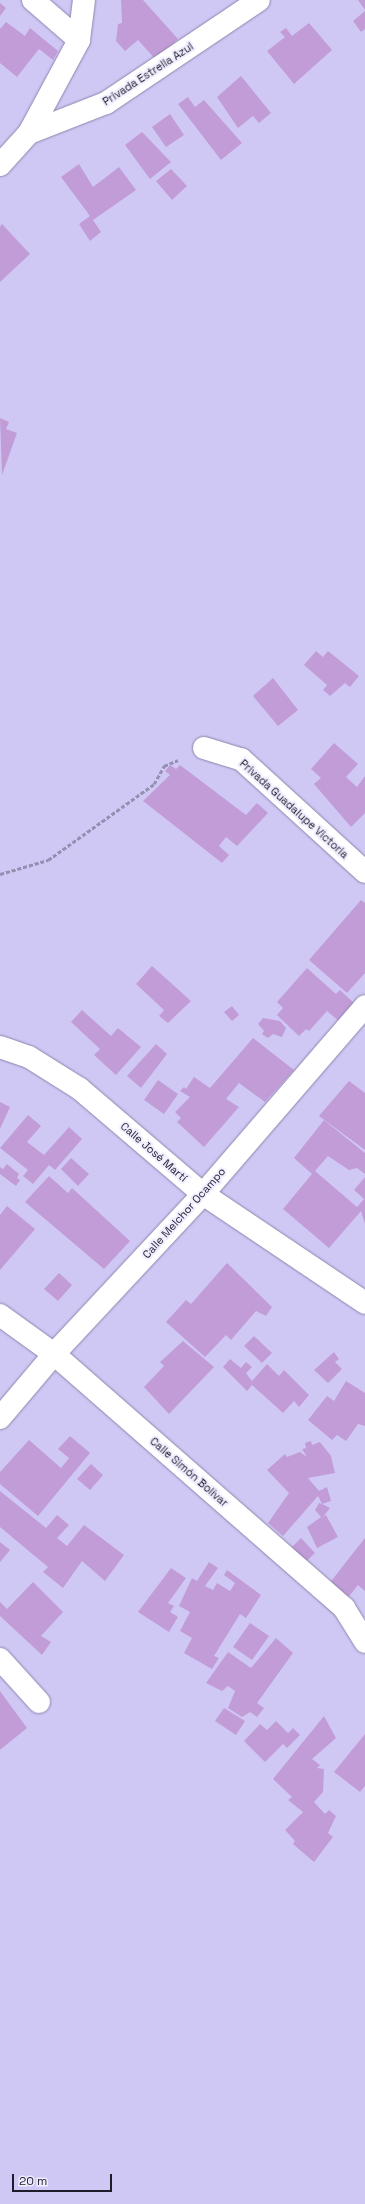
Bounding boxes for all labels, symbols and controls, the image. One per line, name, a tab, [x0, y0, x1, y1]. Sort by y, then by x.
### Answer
street label: Privada Estrella Azul	[100, 40, 196, 108]
street label: Privada Guadalupe Victoria	[237, 757, 351, 861]
street label: Calle José Martí	[118, 1119, 190, 1185]
street label: Calle Melchor Ocampo	[140, 1165, 228, 1261]
street label: Calle Simón Bolívar	[147, 1435, 231, 1509]
scale bar	[14, 2166, 114, 2192]
text: 20 m	[19, 2173, 47, 2189]

